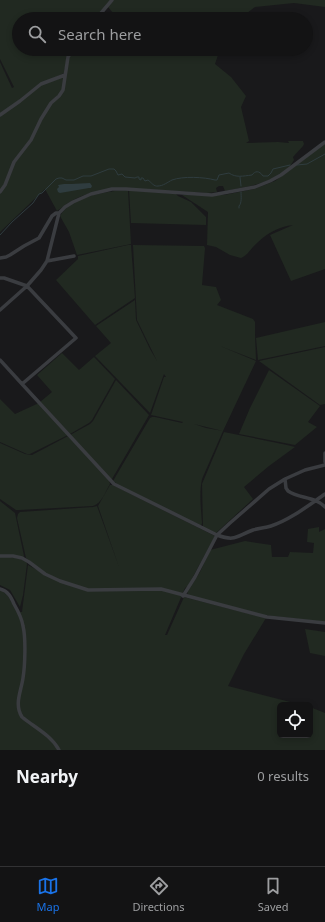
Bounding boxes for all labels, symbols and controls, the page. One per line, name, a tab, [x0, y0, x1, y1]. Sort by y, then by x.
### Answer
search box	[12, 12, 313, 56]
icon: search	[26, 23, 48, 45]
text: Search here	[58, 24, 141, 44]
map controls	[277, 702, 313, 738]
button: locate	[277, 702, 313, 738]
text: Nearby	[16, 765, 78, 788]
text: 0 results	[257, 767, 309, 785]
tab: Map	[37, 875, 59, 914]
tab: Directions	[132, 875, 185, 914]
tab: Saved	[258, 875, 288, 914]

